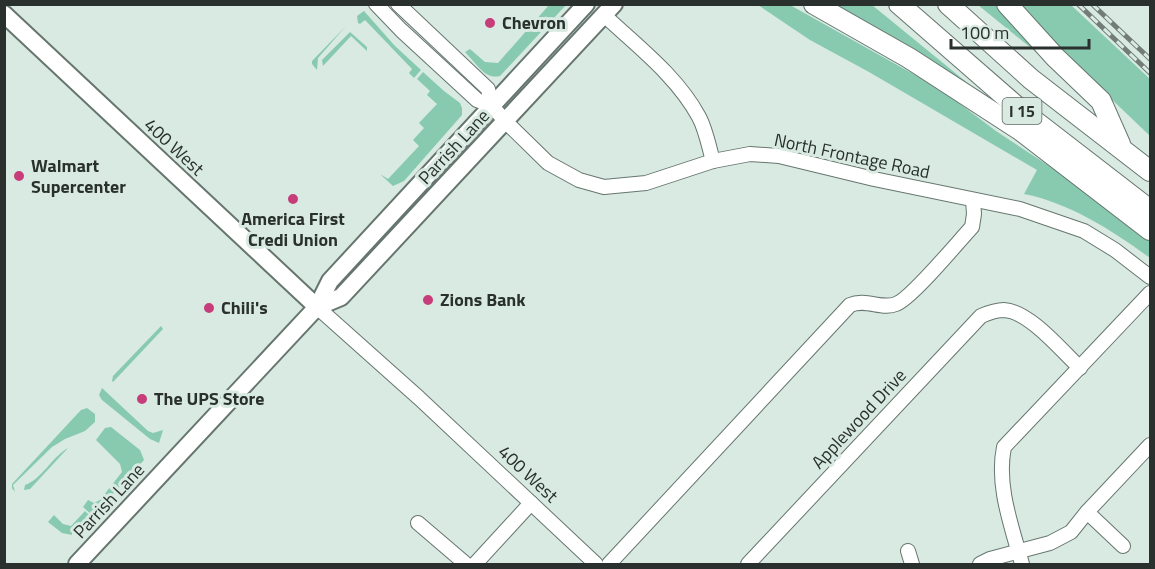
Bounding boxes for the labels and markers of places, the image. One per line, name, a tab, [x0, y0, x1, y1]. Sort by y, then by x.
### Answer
place label: Chevron	[502, 9, 566, 36]
marker: Chevron	[483, 16, 497, 30]
place label: Walmart Supercenter	[31, 152, 126, 200]
marker: Walmart Supercenter	[12, 169, 26, 183]
marker: America First Credi Union	[286, 192, 300, 206]
place label: America First Credi Union	[241, 205, 345, 253]
place label: Zions Bank	[440, 286, 526, 313]
marker: Zions Bank	[421, 293, 435, 307]
place label: Chili's	[221, 294, 268, 321]
marker: Chili's	[202, 301, 216, 315]
place label: The UPS Store	[154, 385, 264, 412]
marker: The UPS Store	[135, 392, 149, 406]

